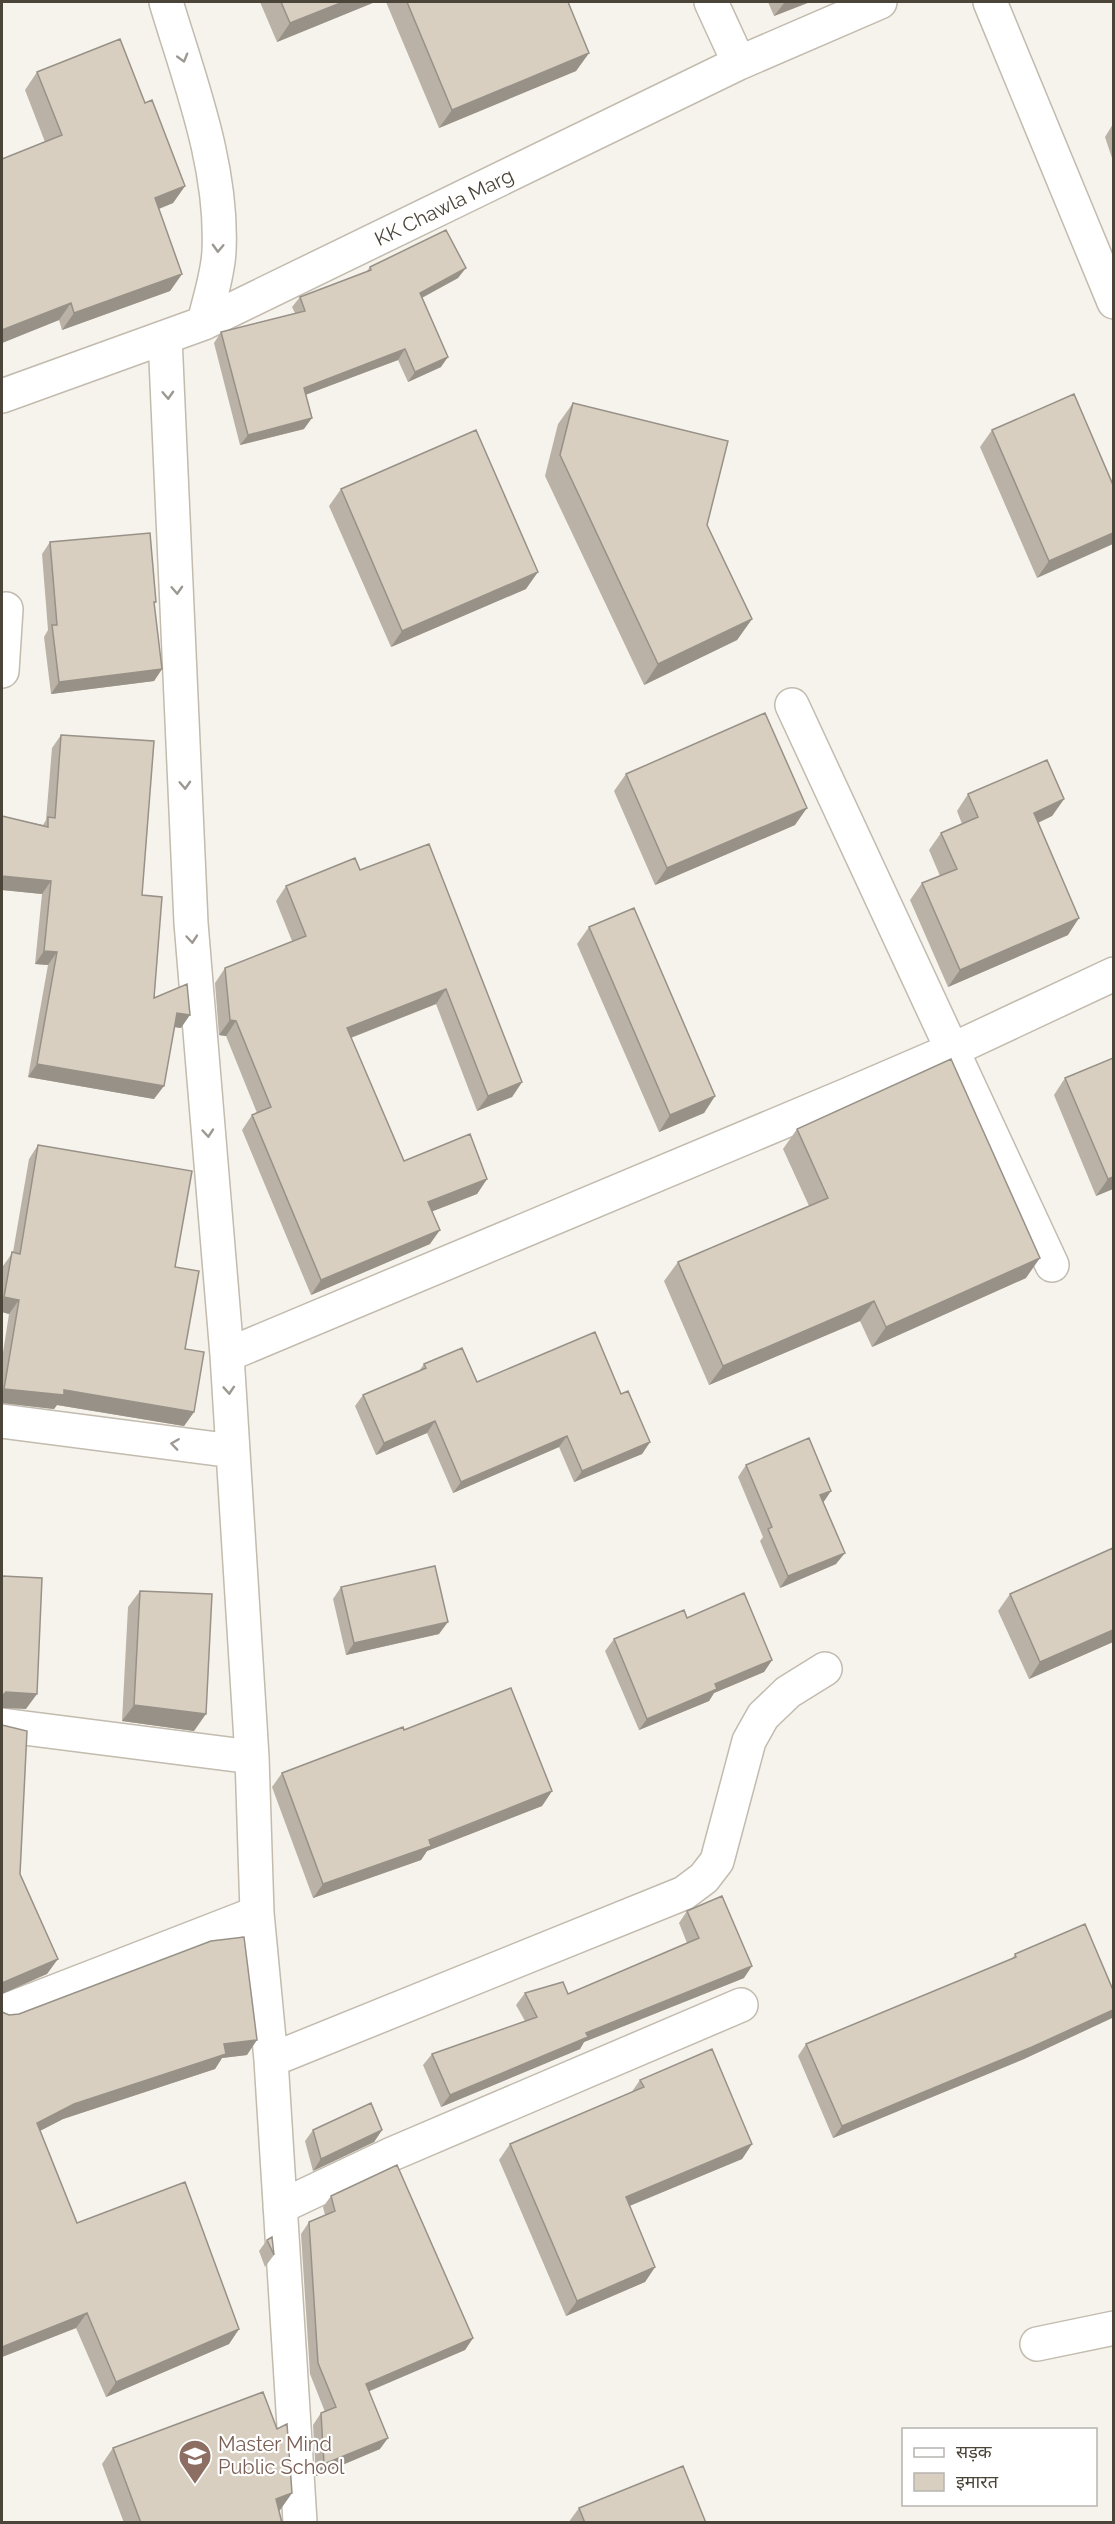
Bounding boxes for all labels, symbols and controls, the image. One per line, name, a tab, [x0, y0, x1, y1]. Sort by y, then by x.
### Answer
one-way arrow	[176, 52, 188, 63]
street label: KK Chawla Marg	[371, 163, 517, 251]
one-way arrow	[212, 244, 224, 253]
one-way arrow	[162, 391, 175, 400]
one-way arrow	[170, 586, 183, 595]
one-way arrow	[179, 781, 192, 790]
one-way arrow	[185, 934, 198, 943]
one-way arrow	[201, 1128, 214, 1137]
one-way arrow	[223, 1386, 236, 1395]
one-way arrow	[170, 1438, 180, 1450]
legend	[902, 2428, 1097, 2506]
place label: Master Mind Public School	[218, 2432, 345, 2479]
school or university icon: Master Mind Public School	[177, 2438, 213, 2485]
text: सड़क	[956, 2441, 993, 2462]
text: इमारत	[956, 2471, 999, 2492]

